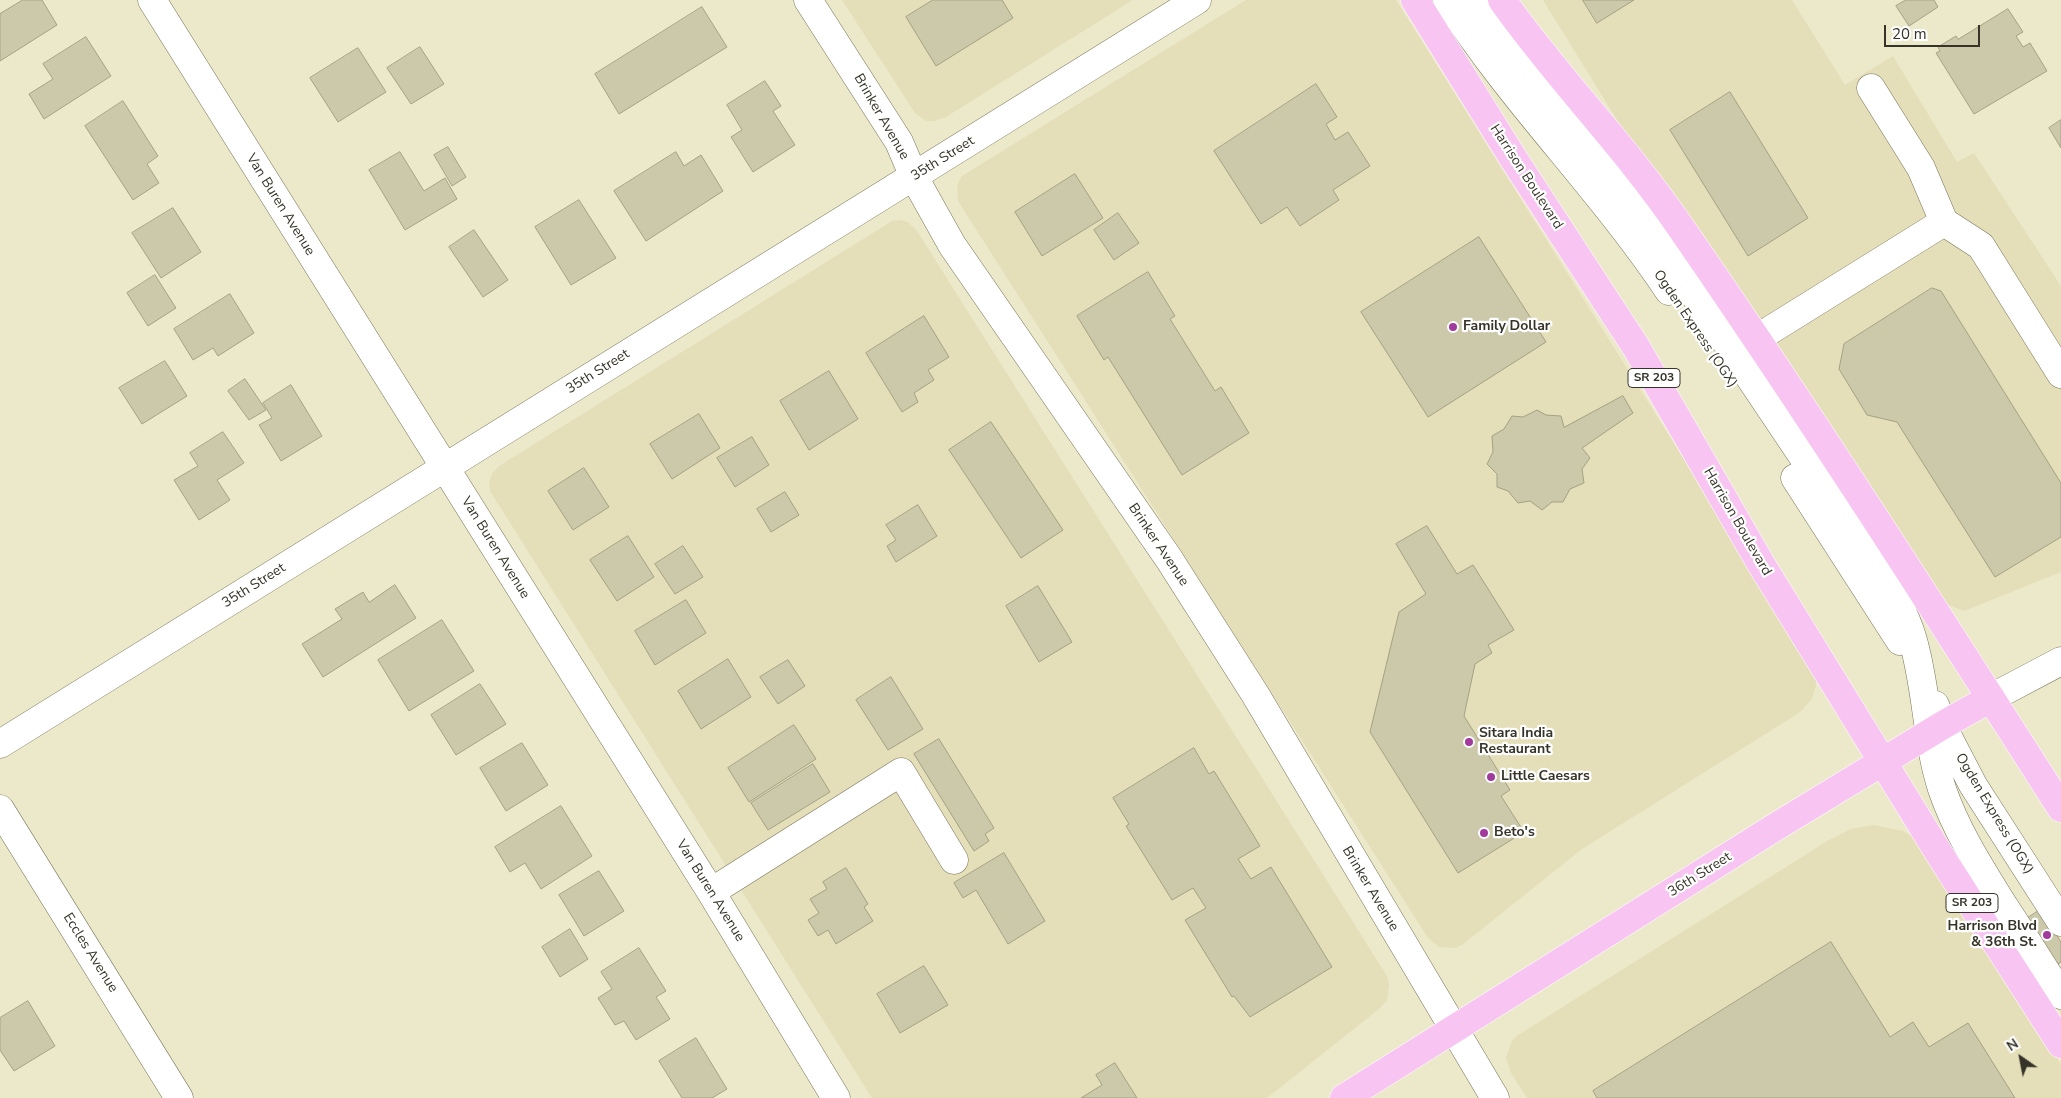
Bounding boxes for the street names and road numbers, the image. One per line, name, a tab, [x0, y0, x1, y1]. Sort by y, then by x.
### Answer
street label: Brinker Avenue	[850, 71, 912, 163]
street label: Harrison Boulevard	[1486, 121, 1566, 233]
street label: 35th Street	[908, 133, 978, 185]
street label: Van Buren Avenue	[242, 151, 318, 259]
street label: Ogden Express (OGX)	[1649, 267, 1741, 391]
street label: 35th Street	[563, 346, 633, 398]
road number: SR 203	[1628, 368, 1680, 388]
street label: Harrison Boulevard	[1699, 465, 1775, 579]
street label: Van Buren Avenue	[457, 494, 533, 602]
street label: Brinker Avenue	[1124, 500, 1192, 590]
street label: 35th Street	[219, 560, 289, 612]
street label: Ogden Express (OGX)	[1951, 751, 2037, 877]
street label: Van Buren Avenue	[672, 837, 748, 945]
street label: Brinker Avenue	[1338, 843, 1402, 935]
street label: 36th Street	[1665, 849, 1735, 901]
road number: SR 203	[1946, 894, 1998, 912]
street label: Eccles Avenue	[59, 910, 121, 996]

